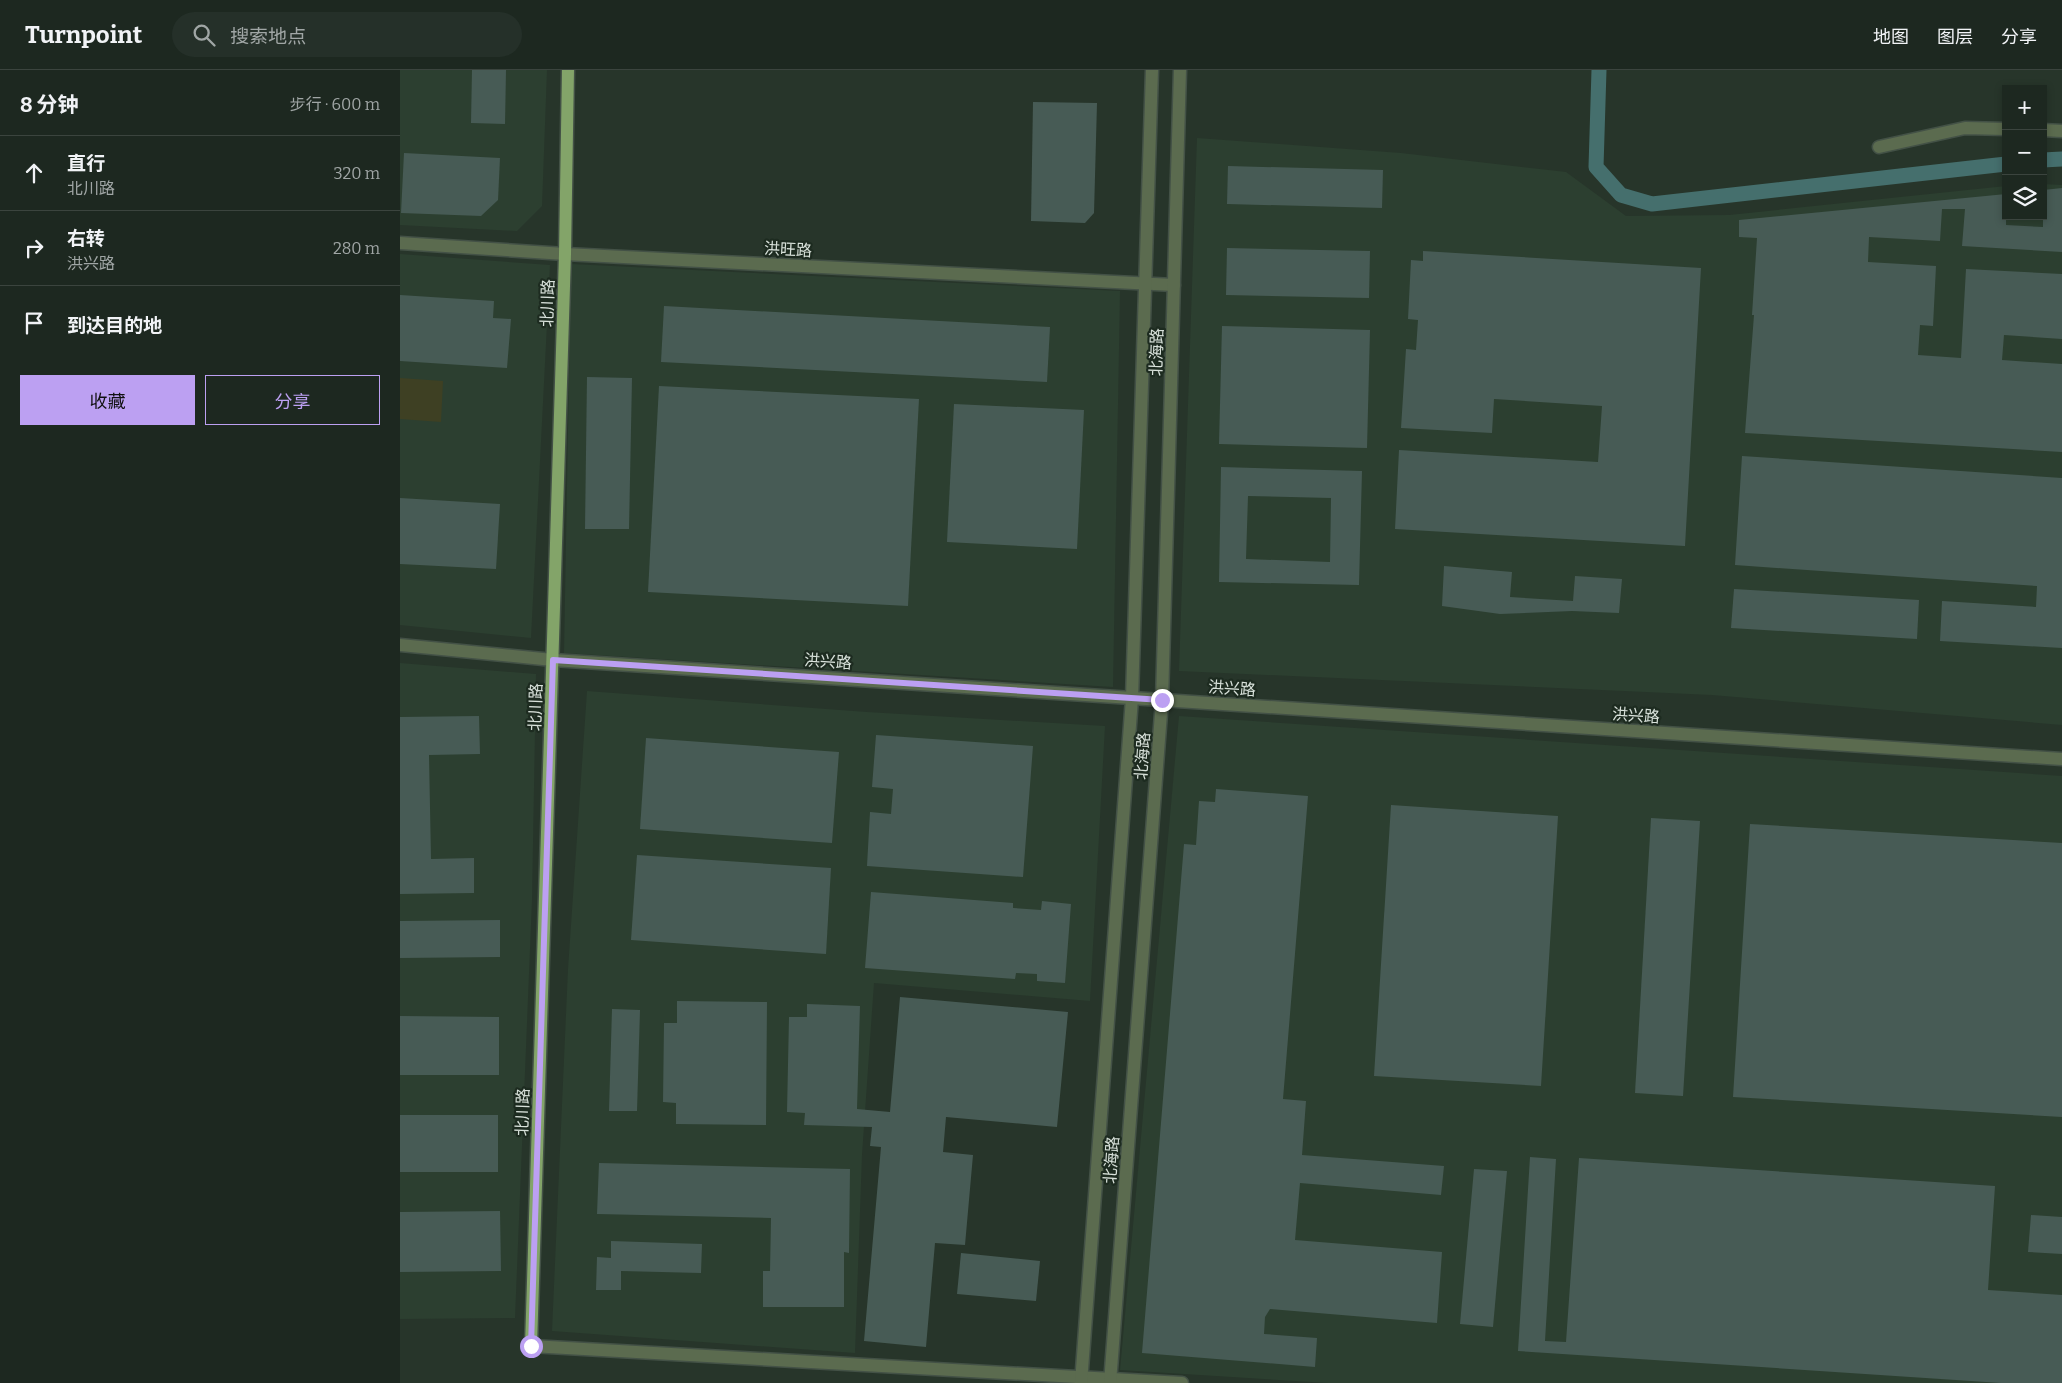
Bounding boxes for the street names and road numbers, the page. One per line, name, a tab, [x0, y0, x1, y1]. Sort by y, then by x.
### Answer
street label: 洪旺路	[764, 239, 812, 260]
street label: 北川路	[537, 279, 558, 327]
street label: 北海路	[1146, 328, 1167, 376]
street label: 洪兴路	[803, 650, 853, 673]
street label: 洪兴路	[1207, 677, 1257, 700]
street label: 北川路	[525, 683, 546, 731]
street label: 洪兴路	[1611, 704, 1661, 727]
street label: 北海路	[1131, 731, 1154, 781]
street label: 北川路	[512, 1088, 533, 1136]
street label: 北海路	[1100, 1135, 1123, 1185]

